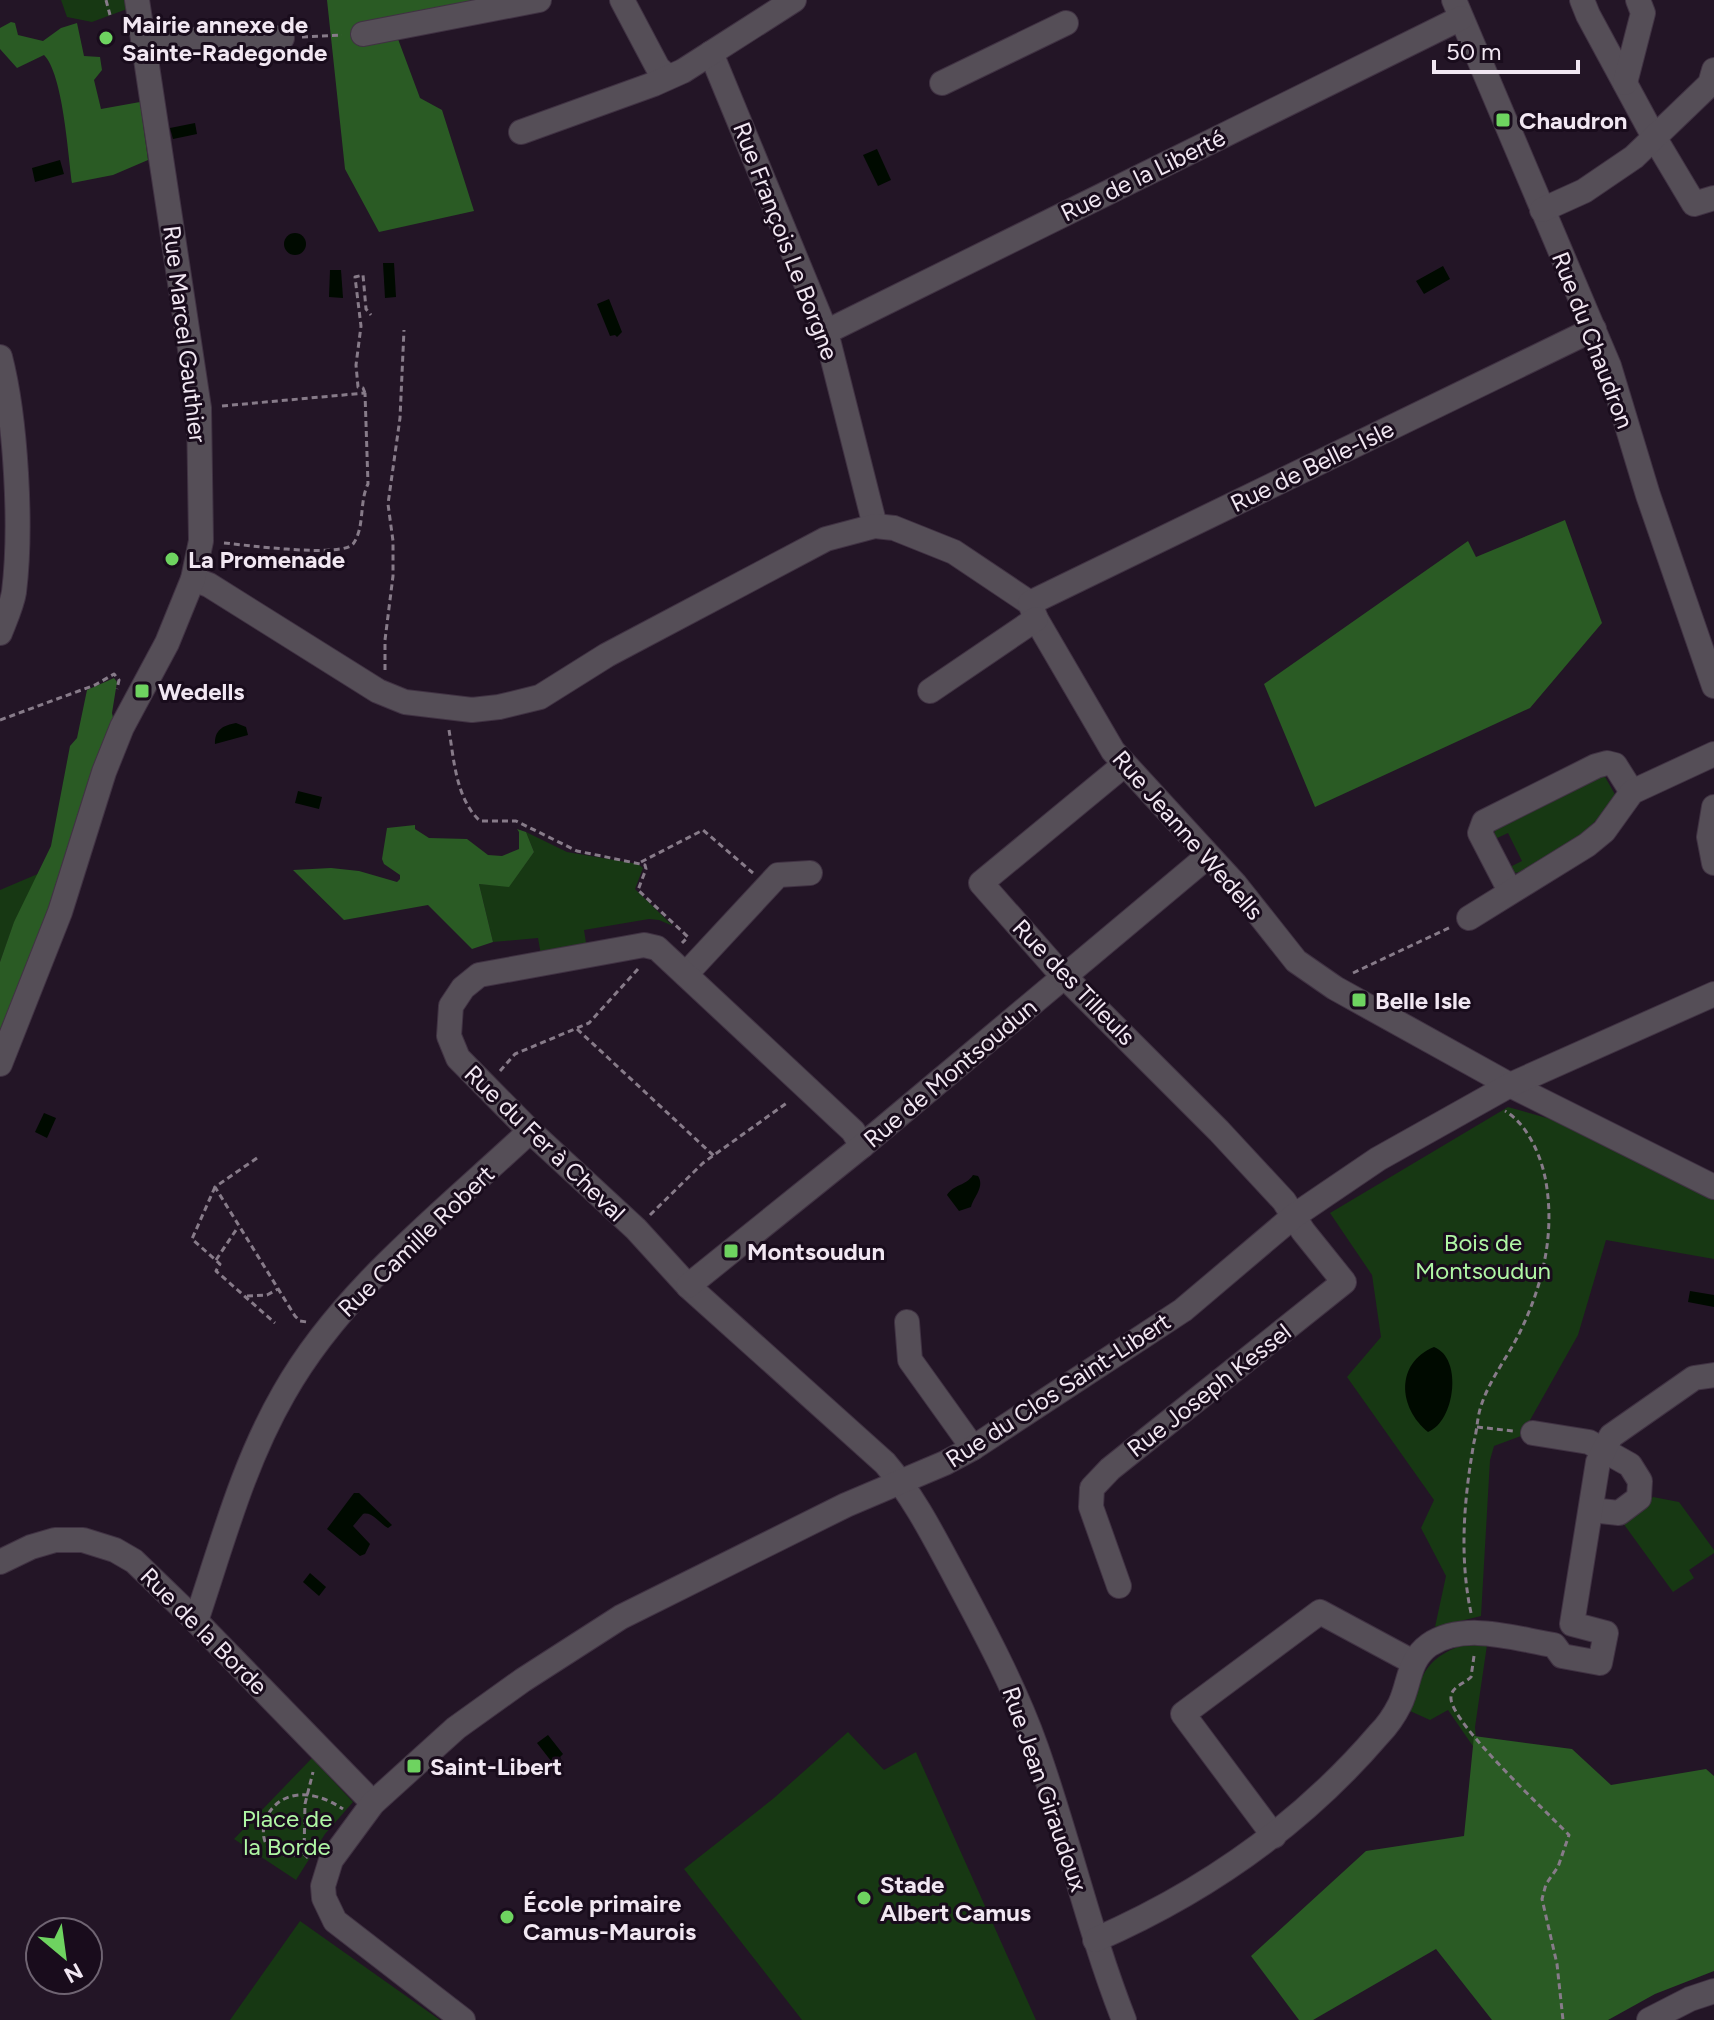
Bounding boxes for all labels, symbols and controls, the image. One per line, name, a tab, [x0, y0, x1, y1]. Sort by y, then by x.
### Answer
place label: Mairie annexe de Sainte-Radegonde	[122, 10, 327, 67]
scale bar	[1434, 24, 1578, 74]
marker: Mairie annexe de Sainte-Radegonde	[97, 29, 115, 47]
text: 50 m	[1446, 37, 1502, 66]
place label: Chaudron	[1519, 106, 1627, 135]
marker: Chaudron	[1494, 111, 1512, 129]
street label: Rue François Le Borgne	[727, 118, 845, 364]
street label: Rue de la Liberté	[1056, 123, 1230, 227]
street label: Rue Marcel Gauthier	[157, 224, 213, 444]
street label: Rue du Chaudron	[1546, 248, 1640, 432]
street label: Rue de Belle-Isle	[1226, 414, 1398, 518]
place label: La Promenade	[188, 545, 345, 574]
marker: La Promenade	[163, 550, 181, 568]
place label: Wedells	[158, 677, 245, 706]
marker: Wedells	[133, 682, 151, 700]
street label: Rue Jeanne Wedells	[1107, 744, 1269, 926]
street label: Rue des Tilleuls	[1007, 913, 1141, 1051]
place label: Belle Isle	[1375, 986, 1471, 1015]
marker: Belle Isle	[1350, 991, 1368, 1009]
street label: Rue de Montsoudun	[858, 992, 1042, 1154]
street label: Rue du Fer à Cheval	[459, 1059, 631, 1227]
street label: Rue Camille Robert	[332, 1159, 500, 1323]
park label: Bois de Montsoudun	[1415, 1228, 1551, 1285]
place label: Montsoudun	[747, 1237, 885, 1266]
marker: Montsoudun	[722, 1242, 740, 1260]
street label: Rue du Clos Saint-Libert	[940, 1307, 1176, 1473]
street label: Rue Joseph Kessel	[1121, 1317, 1297, 1463]
street label: Rue de la Borde	[134, 1561, 274, 1701]
street label: Rue Jean Giraudoux	[996, 1683, 1094, 1896]
place label: Saint-Libert	[430, 1752, 562, 1781]
marker: Saint-Libert	[405, 1757, 423, 1775]
park label: Place de la Borde	[242, 1804, 332, 1861]
place label: Stade Albert Camus	[880, 1870, 1031, 1927]
place label: École primaire Camus-Maurois	[523, 1889, 696, 1946]
marker: Stade Albert Camus	[855, 1889, 873, 1907]
marker: École primaire Camus-Maurois	[498, 1908, 516, 1926]
north arrow	[24, 1916, 104, 1996]
text: N	[59, 1957, 87, 1989]

